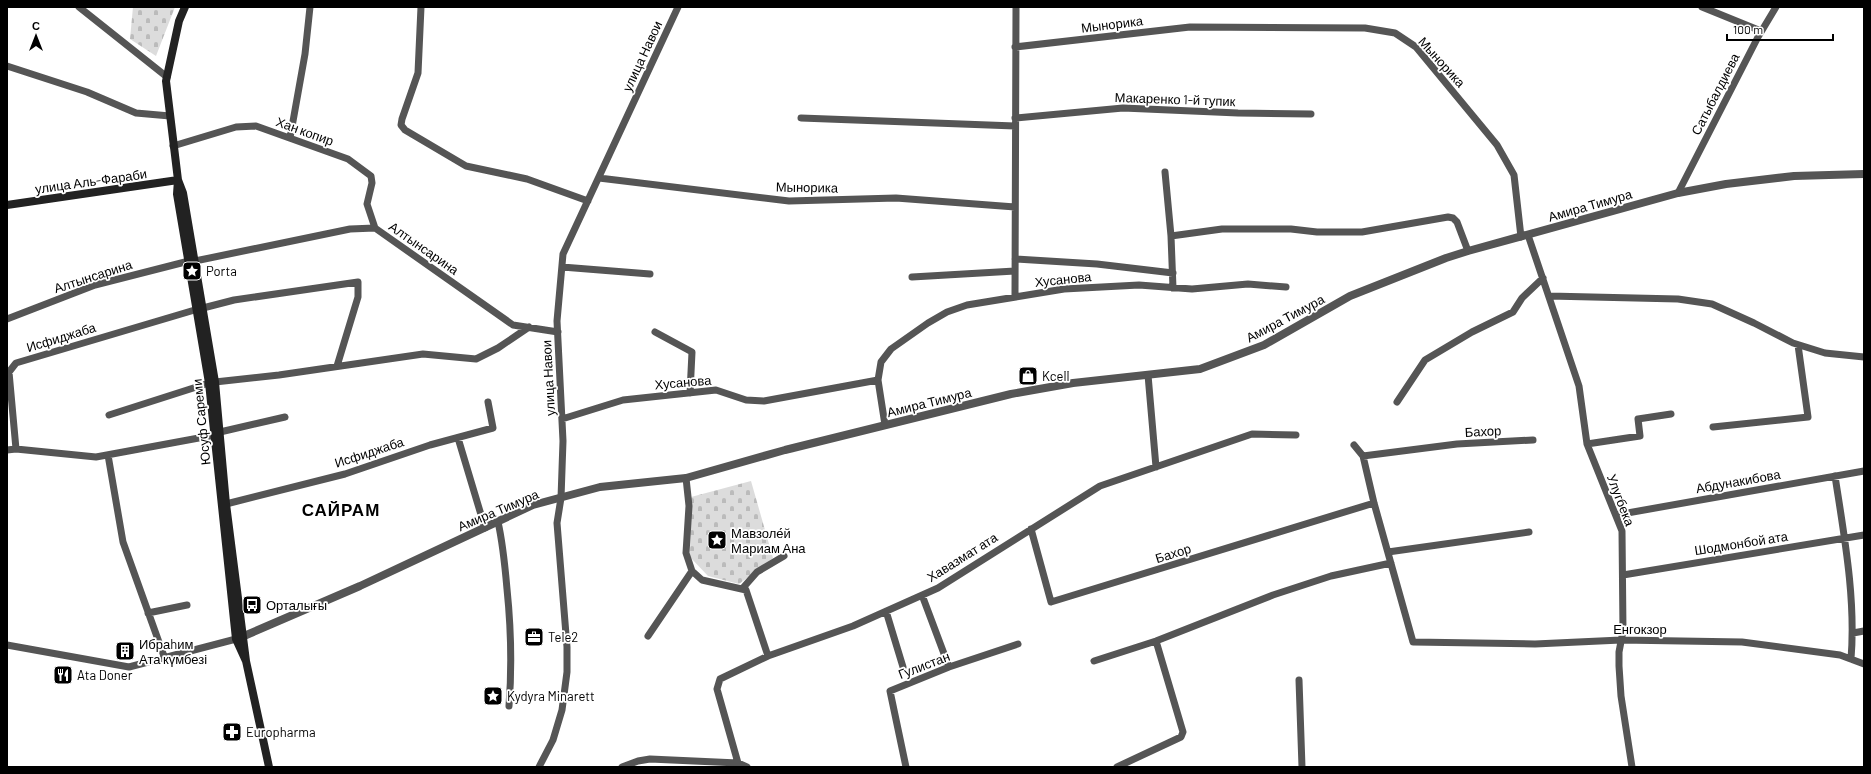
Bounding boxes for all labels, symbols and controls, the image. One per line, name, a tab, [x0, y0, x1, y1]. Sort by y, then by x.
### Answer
street label: Мынорика	[1080, 12, 1145, 36]
north arrow	[16, 16, 56, 56]
scale bar	[1727, 16, 1833, 42]
street label: улица Навои	[619, 18, 665, 94]
text: С	[32, 19, 40, 32]
text: 100 m	[1733, 22, 1763, 36]
street label: Мынорика	[1415, 34, 1469, 91]
street label: Сатыбалдиева	[1687, 50, 1743, 138]
street label: Макаренко 1-й тупик	[1114, 89, 1236, 109]
street label: Хан копир	[274, 113, 336, 149]
street label: улица Аль-Фараби	[34, 165, 148, 197]
street label: Мынорика	[776, 178, 839, 196]
street label: Амира Тимура	[1546, 185, 1634, 225]
street label: Алтынсарина	[386, 218, 463, 278]
street label: Алтынсарина	[52, 256, 135, 296]
place icon: Porta	[181, 260, 203, 282]
place label: Porta	[206, 263, 237, 279]
street label: Хусанова	[1034, 268, 1093, 290]
street label: Амира Тимура	[1243, 290, 1328, 345]
street label: Исфиджаба	[24, 319, 98, 355]
street label: улица Навои	[538, 340, 558, 416]
shop icon: Kcell	[1017, 365, 1039, 387]
place label: Kcell	[1042, 368, 1069, 384]
street label: Хусанова	[654, 371, 713, 392]
street label: Юсуф Сареми	[189, 378, 213, 466]
street label: Амира Тимура	[885, 384, 974, 420]
street label: Бахор	[1464, 422, 1502, 440]
street label: Исфиджаба	[332, 433, 406, 471]
street label: Абдунакибова	[1694, 466, 1782, 496]
street label: Улугбека	[1604, 472, 1638, 529]
street label: Амира Тимура	[455, 485, 542, 534]
district label: САЙРАМ	[302, 499, 380, 519]
place label: Мавзоле́й Мариам Ана	[731, 525, 806, 556]
street label: Шодмонбой ата	[1693, 528, 1790, 558]
place icon: Мавзоле́й Мариам Ана	[706, 529, 728, 551]
street label: Хавазмат ата	[924, 529, 1001, 585]
street label: Бахор	[1153, 540, 1193, 566]
bus stop icon: Орталығы	[241, 594, 263, 616]
place label: Орталығы	[266, 597, 327, 613]
street label: Енгокзор	[1613, 621, 1667, 637]
office icon: Tele2	[523, 626, 545, 648]
place label: Tele2	[548, 629, 578, 645]
place label: Ибраhим Ата күмбезі	[139, 636, 207, 667]
building icon: Ибраhим Ата күмбезі	[114, 640, 136, 662]
street label: Гулистан	[896, 648, 952, 682]
restaurant icon: Ata Doner	[52, 664, 74, 686]
place label: Ata Doner	[77, 667, 133, 683]
place icon: Kydyra Minarett	[482, 685, 504, 707]
place label: Kydyra Minarett	[507, 688, 595, 704]
pharmacy icon: Europharma	[221, 721, 243, 743]
place label: Europharma	[246, 724, 316, 740]

